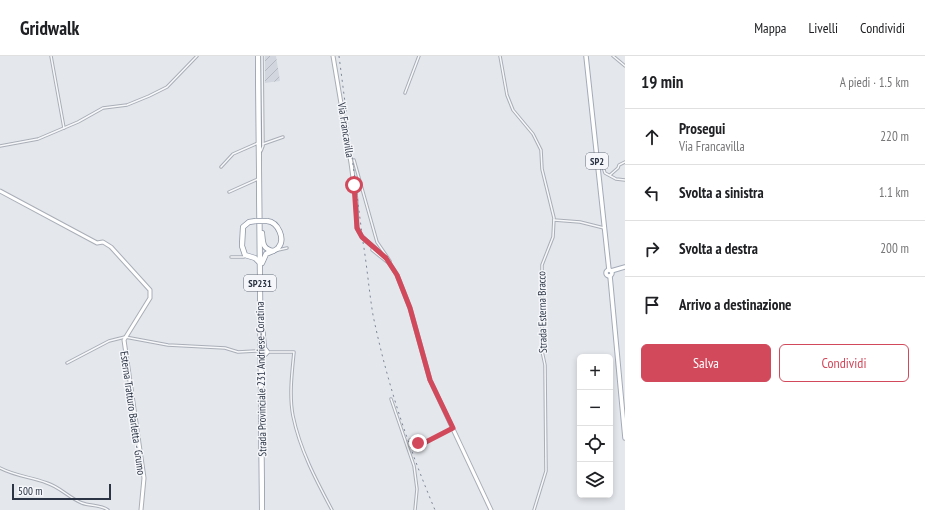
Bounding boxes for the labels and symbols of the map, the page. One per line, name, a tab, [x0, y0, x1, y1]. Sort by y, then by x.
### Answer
street label: Via Francavilla	[335, 101, 357, 159]
road number: SP2	[586, 153, 608, 169]
route start	[345, 176, 363, 194]
street label: Strada Esterna Bracco	[534, 271, 550, 353]
road number: SP231	[244, 275, 276, 291]
street label: Strada Provinciale 231 Andriese-Coratina	[253, 301, 269, 457]
street label: Esterna Tratturo Barletta - Grumo	[117, 350, 149, 476]
route end	[409, 434, 427, 452]
scale bar	[12, 482, 111, 501]

